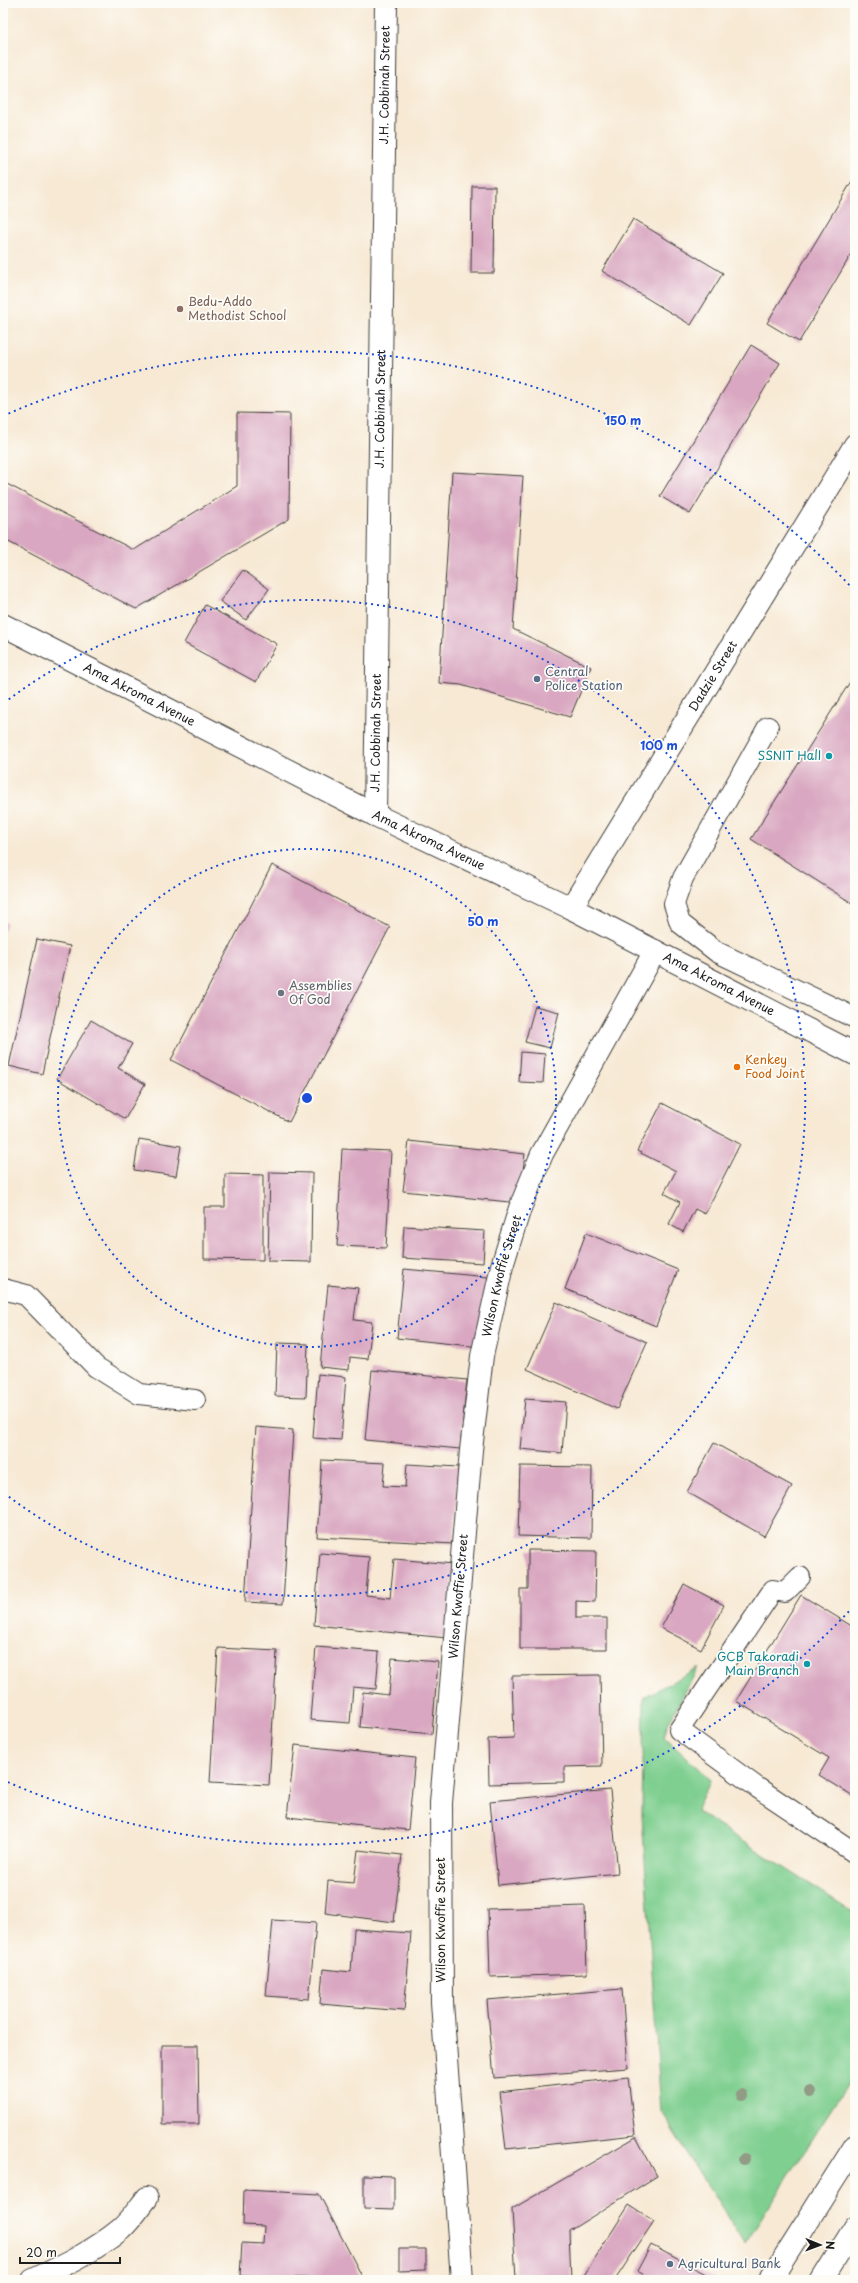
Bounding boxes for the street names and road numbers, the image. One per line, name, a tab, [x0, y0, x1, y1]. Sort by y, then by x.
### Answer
street label: J.H. Cobbinah Street	[374, 25, 394, 145]
street label: J.H. Cobbinah Street	[370, 349, 389, 469]
street label: Dadzie Street	[684, 637, 741, 715]
street label: Ama Akroma Avenue	[81, 658, 199, 730]
street label: J.H. Cobbinah Street	[365, 673, 385, 793]
street label: Ama Akroma Avenue	[369, 805, 489, 874]
street label: Ama Akroma Avenue	[660, 947, 779, 1020]
street label: Wilson Kwoffie Street	[477, 1212, 525, 1339]
street label: Wilson Kwoffie Street	[443, 1533, 472, 1660]
street label: Wilson Kwoffie Street	[431, 1857, 449, 1983]

